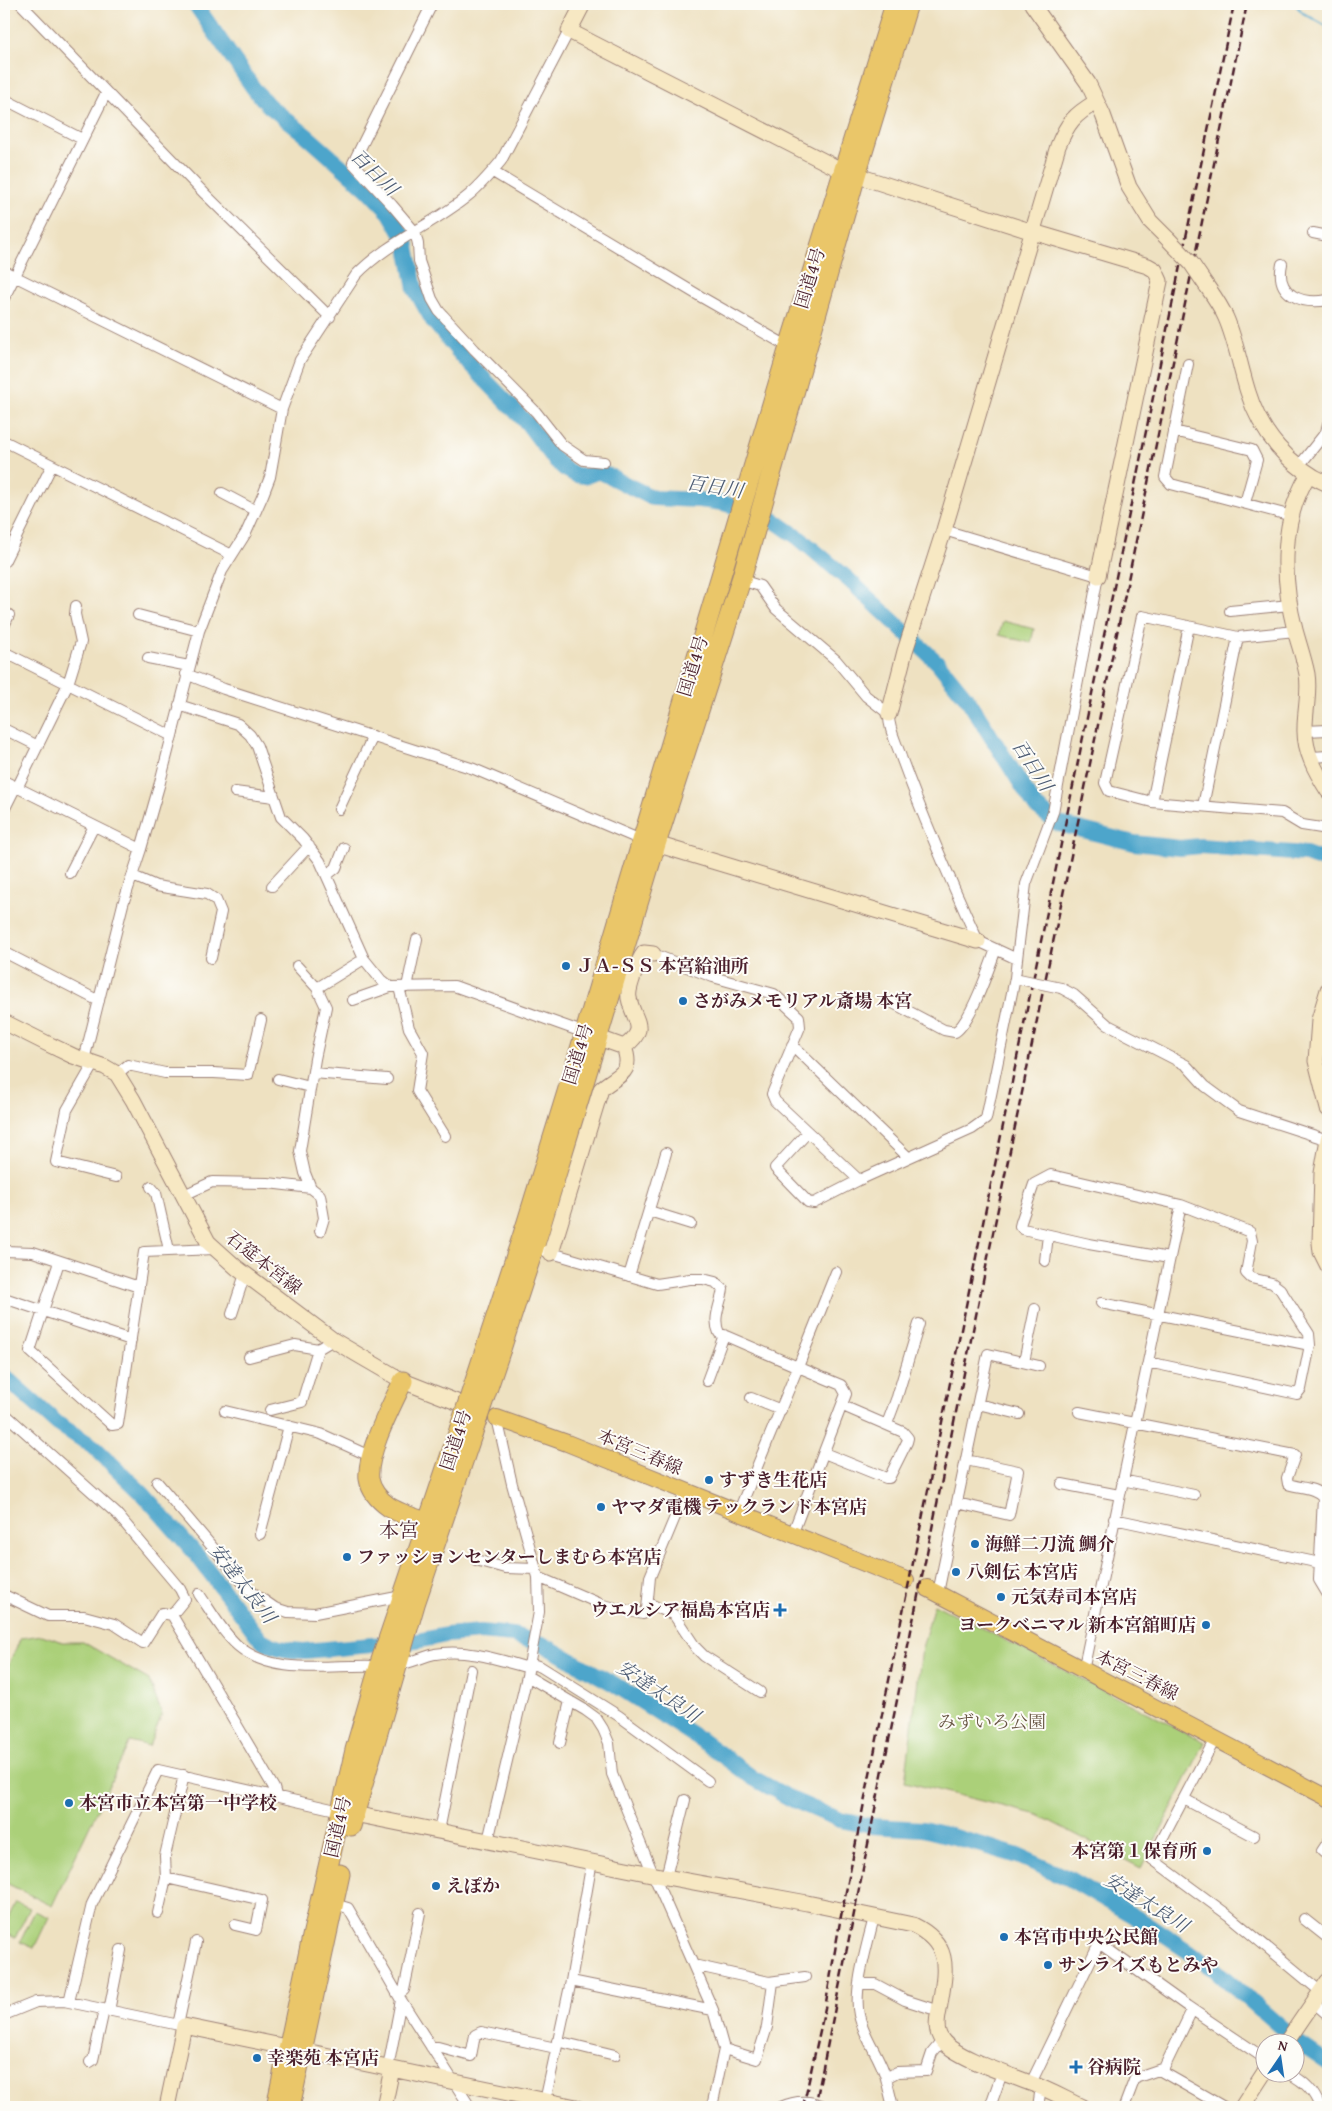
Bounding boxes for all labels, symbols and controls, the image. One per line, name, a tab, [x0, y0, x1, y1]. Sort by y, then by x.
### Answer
water label: 百日川	[345, 142, 407, 203]
street label: 国道4号	[787, 244, 832, 312]
water label: 百日川	[685, 468, 747, 505]
street label: 国道4号	[670, 632, 715, 700]
water label: 百日川	[1006, 733, 1061, 798]
place label: ＪＡ-ＳＳ 本宮給油所	[576, 952, 748, 979]
marker: ＪＡ-ＳＳ 本宮給油所	[560, 960, 572, 972]
place label: さがみメモリアル斎場 本宮	[693, 987, 912, 1014]
marker: さがみメモリアル斎場 本宮	[677, 995, 689, 1007]
street label: 国道4号	[555, 1020, 600, 1088]
street label: 石筵本宮線	[221, 1224, 308, 1301]
street label: 国道4号	[433, 1406, 478, 1474]
street label: 本宮三春線	[593, 1422, 687, 1482]
place label: すずき生花店	[719, 1466, 827, 1493]
marker: すずき生花店	[703, 1474, 715, 1486]
place label: ヤマダ電機 テックランド本宮店	[611, 1493, 867, 1520]
marker: ヤマダ電機 テックランド本宮店	[595, 1501, 607, 1513]
district label: 本宮	[379, 1515, 419, 1544]
place label: 海鮮二刀流 鯛介	[985, 1530, 1115, 1557]
water label: 安達太良川	[203, 1537, 285, 1631]
marker: 海鮮二刀流 鯛介	[969, 1538, 981, 1550]
place label: ファッションセンターしまむら本宮店	[357, 1543, 662, 1570]
marker: ファッションセンターしまむら本宮店	[341, 1551, 353, 1563]
place label: 八剣伝 本宮店	[966, 1558, 1078, 1585]
marker: 八剣伝 本宮店	[950, 1566, 962, 1578]
place label: 元気寿司本宮店	[1011, 1583, 1137, 1610]
marker: 元気寿司本宮店	[995, 1591, 1007, 1603]
place label: ウエルシア福島本宮店	[590, 1596, 770, 1623]
marker: ウエルシア福島本宮店	[774, 1604, 786, 1616]
place label: ヨークベニマル 新本宮舘町店	[958, 1611, 1196, 1638]
marker: ヨークベニマル 新本宮舘町店	[1200, 1619, 1212, 1631]
street label: 本宮三春線	[1091, 1642, 1183, 1707]
water label: 安達太良川	[612, 1653, 708, 1730]
park label: みずいろ公園	[938, 1708, 1046, 1735]
place label: 本宮市立本宮第一中学校	[79, 1789, 277, 1816]
street label: 国道4号	[317, 1793, 358, 1860]
marker: 本宮市立本宮第一中学校	[63, 1797, 75, 1809]
place label: 本宮第１保育所	[1071, 1837, 1197, 1864]
marker: 本宮第１保育所	[1201, 1845, 1213, 1857]
water label: 安達太良川	[1099, 1865, 1196, 1940]
place label: えぽか	[446, 1872, 500, 1899]
marker: えぽか	[430, 1880, 442, 1892]
place label: 本宮市中央公民館	[1014, 1923, 1158, 1950]
marker: 本宮市中央公民館	[998, 1931, 1010, 1943]
place label: サンライズもとみや	[1058, 1951, 1218, 1978]
marker: サンライズもとみや	[1042, 1959, 1054, 1971]
north arrow	[1254, 2034, 1304, 2084]
text: N	[1276, 2035, 1290, 2056]
place label: 幸楽苑 本宮店	[267, 2044, 379, 2071]
marker: 幸楽苑 本宮店	[251, 2052, 263, 2064]
place label: 谷病院	[1087, 2053, 1141, 2080]
marker: 谷病院	[1069, 2060, 1083, 2074]

